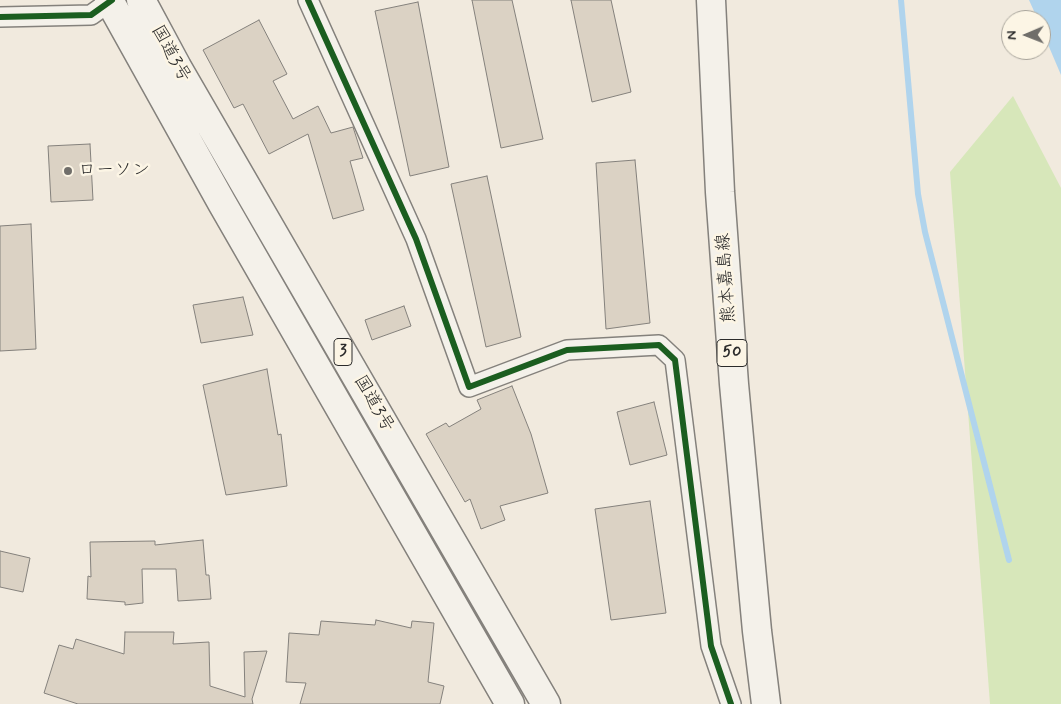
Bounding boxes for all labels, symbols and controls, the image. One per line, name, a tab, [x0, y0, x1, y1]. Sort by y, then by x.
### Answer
north arrow	[1001, 10, 1051, 60]
street label: 国道3号	[145, 22, 195, 86]
text: N	[1003, 30, 1021, 40]
place label: ローソン	[78, 160, 150, 182]
marker: ローソン	[62, 165, 74, 177]
street label: 熊本嘉島線	[713, 232, 741, 324]
road number: 3	[334, 338, 352, 366]
road number: 50	[717, 339, 747, 366]
street label: 国道3号	[348, 372, 398, 436]

